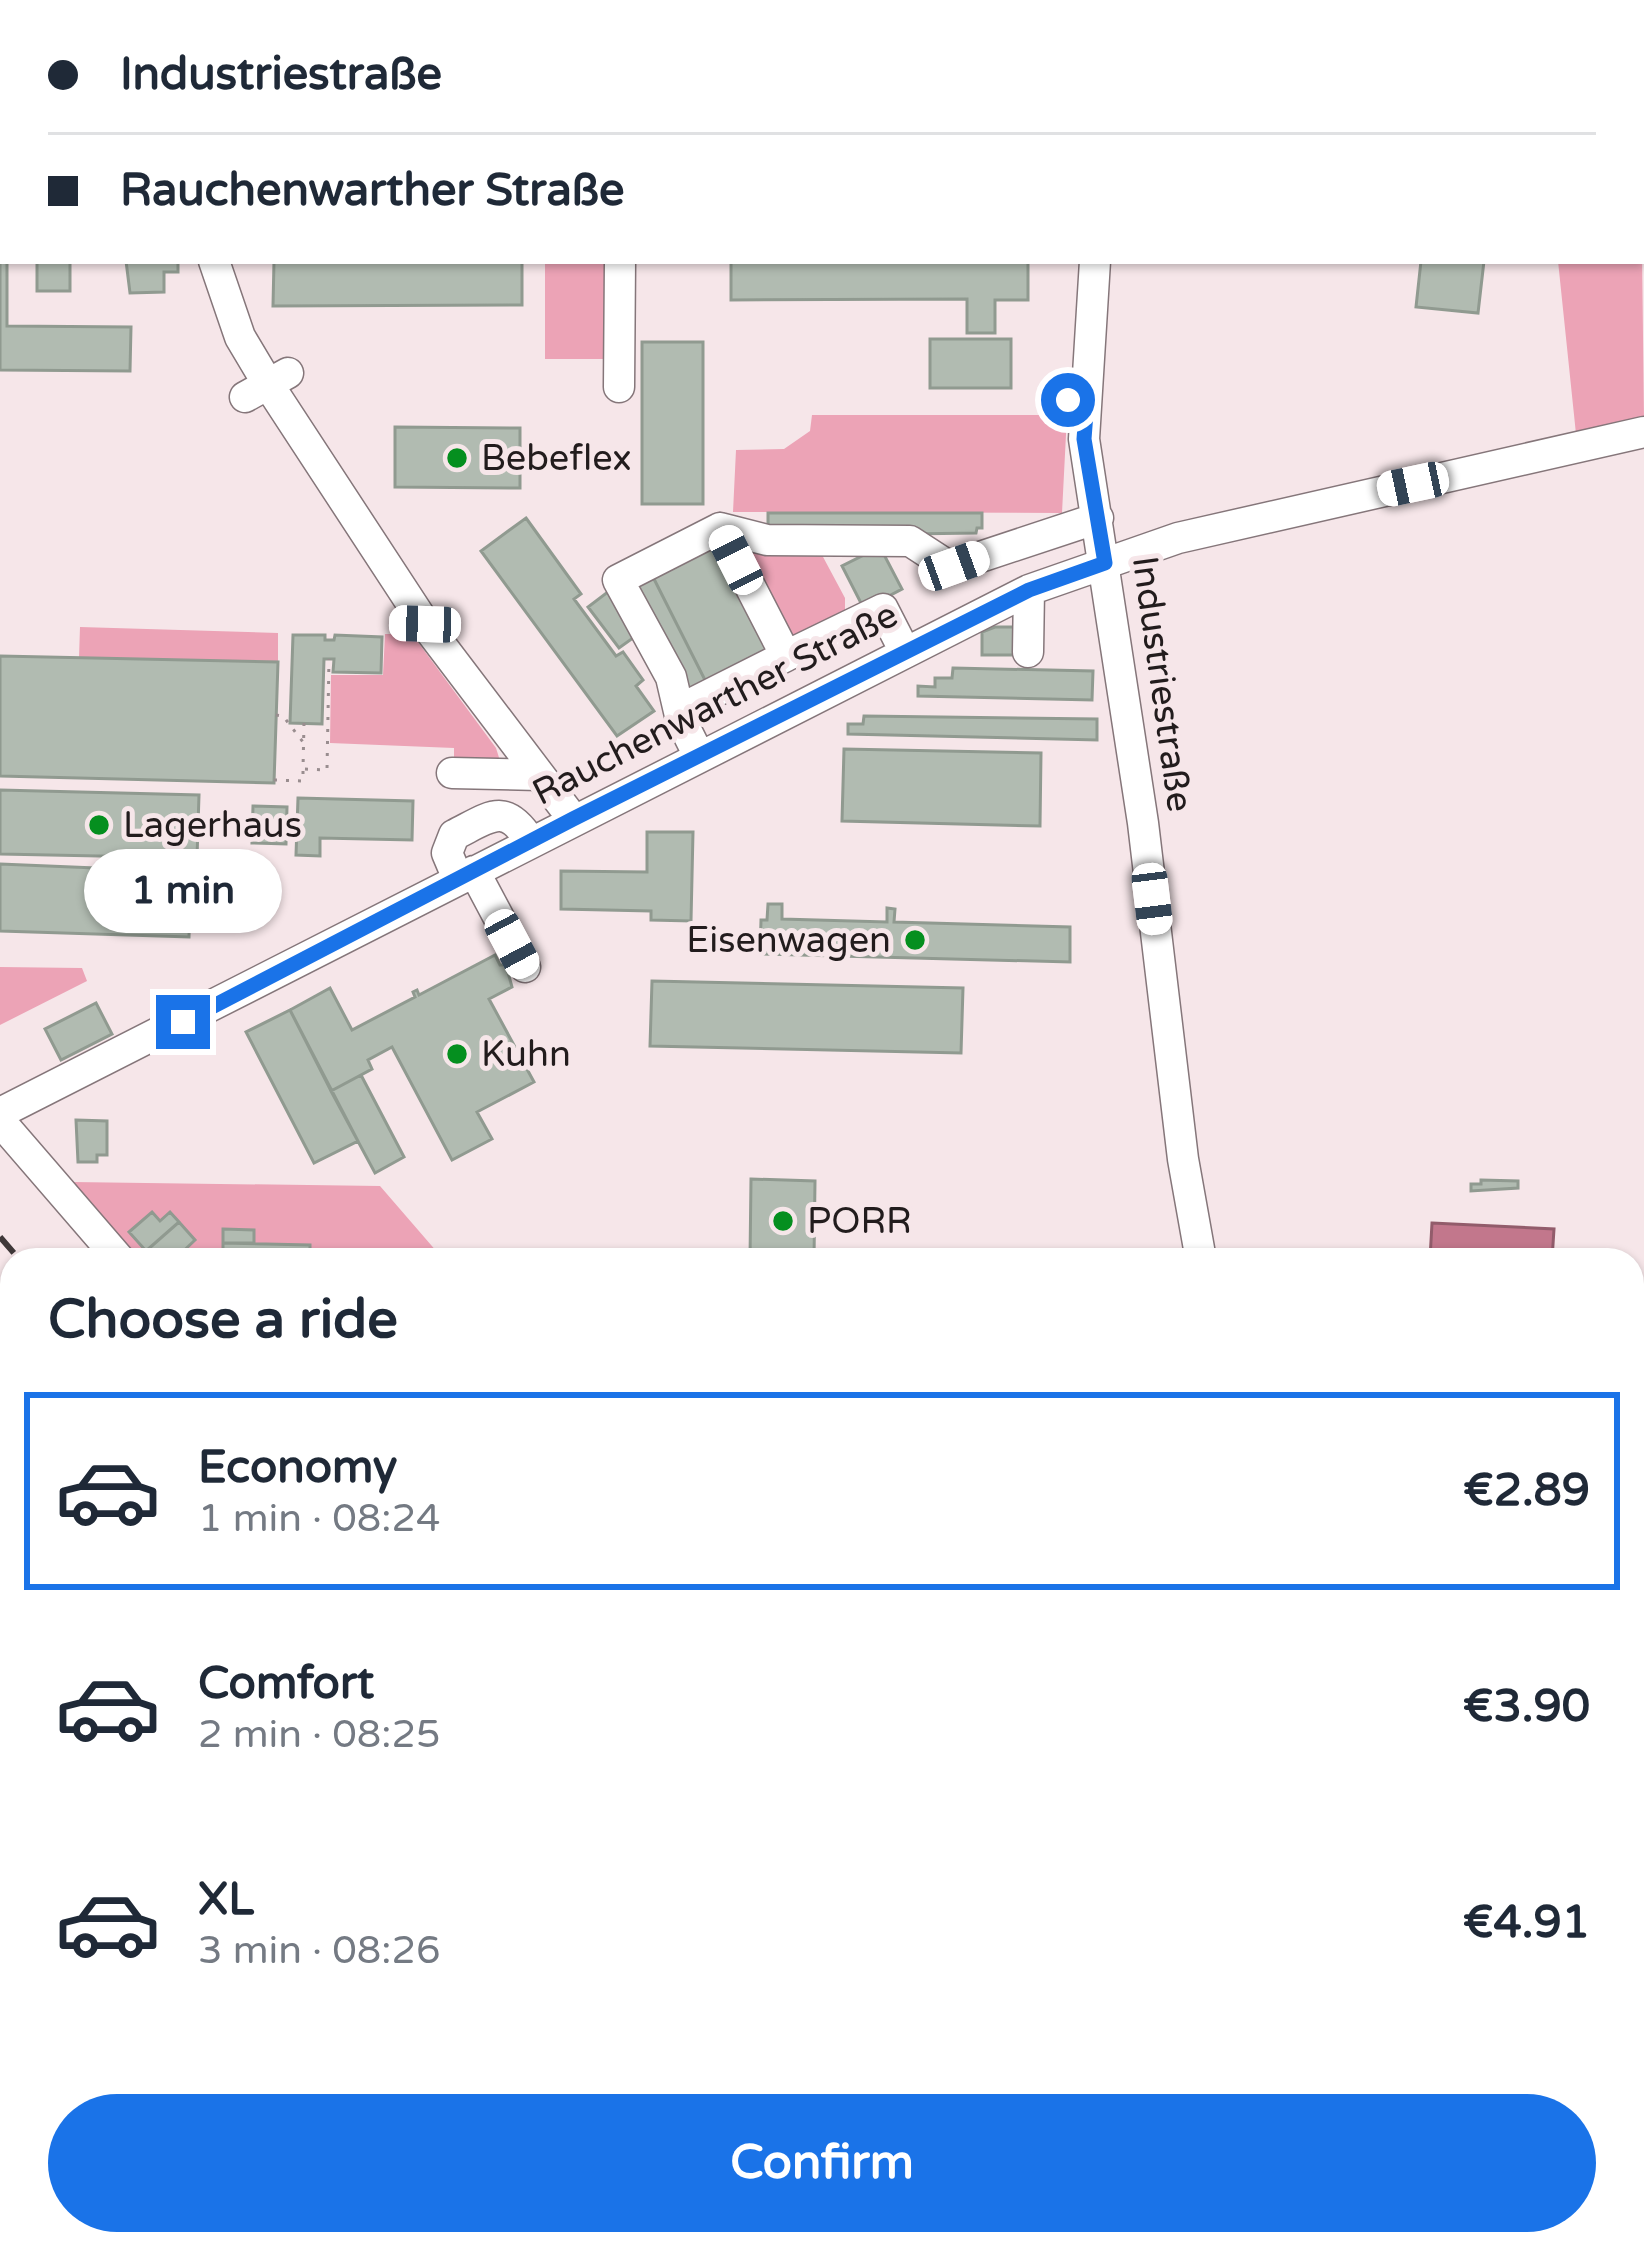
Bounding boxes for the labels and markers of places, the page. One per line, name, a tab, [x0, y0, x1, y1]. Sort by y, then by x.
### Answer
place label: Bebeflex	[481, 437, 632, 480]
marker: Bebeflex	[444, 445, 470, 471]
place label: Lagerhaus	[123, 804, 302, 847]
marker: Lagerhaus	[86, 812, 112, 838]
place label: Eisenwagen	[686, 919, 891, 962]
marker: Eisenwagen	[902, 927, 928, 953]
place label: Kuhn	[481, 1033, 571, 1076]
marker: Kuhn	[444, 1041, 470, 1067]
place label: PORR	[807, 1200, 912, 1243]
marker: PORR	[770, 1208, 796, 1234]

